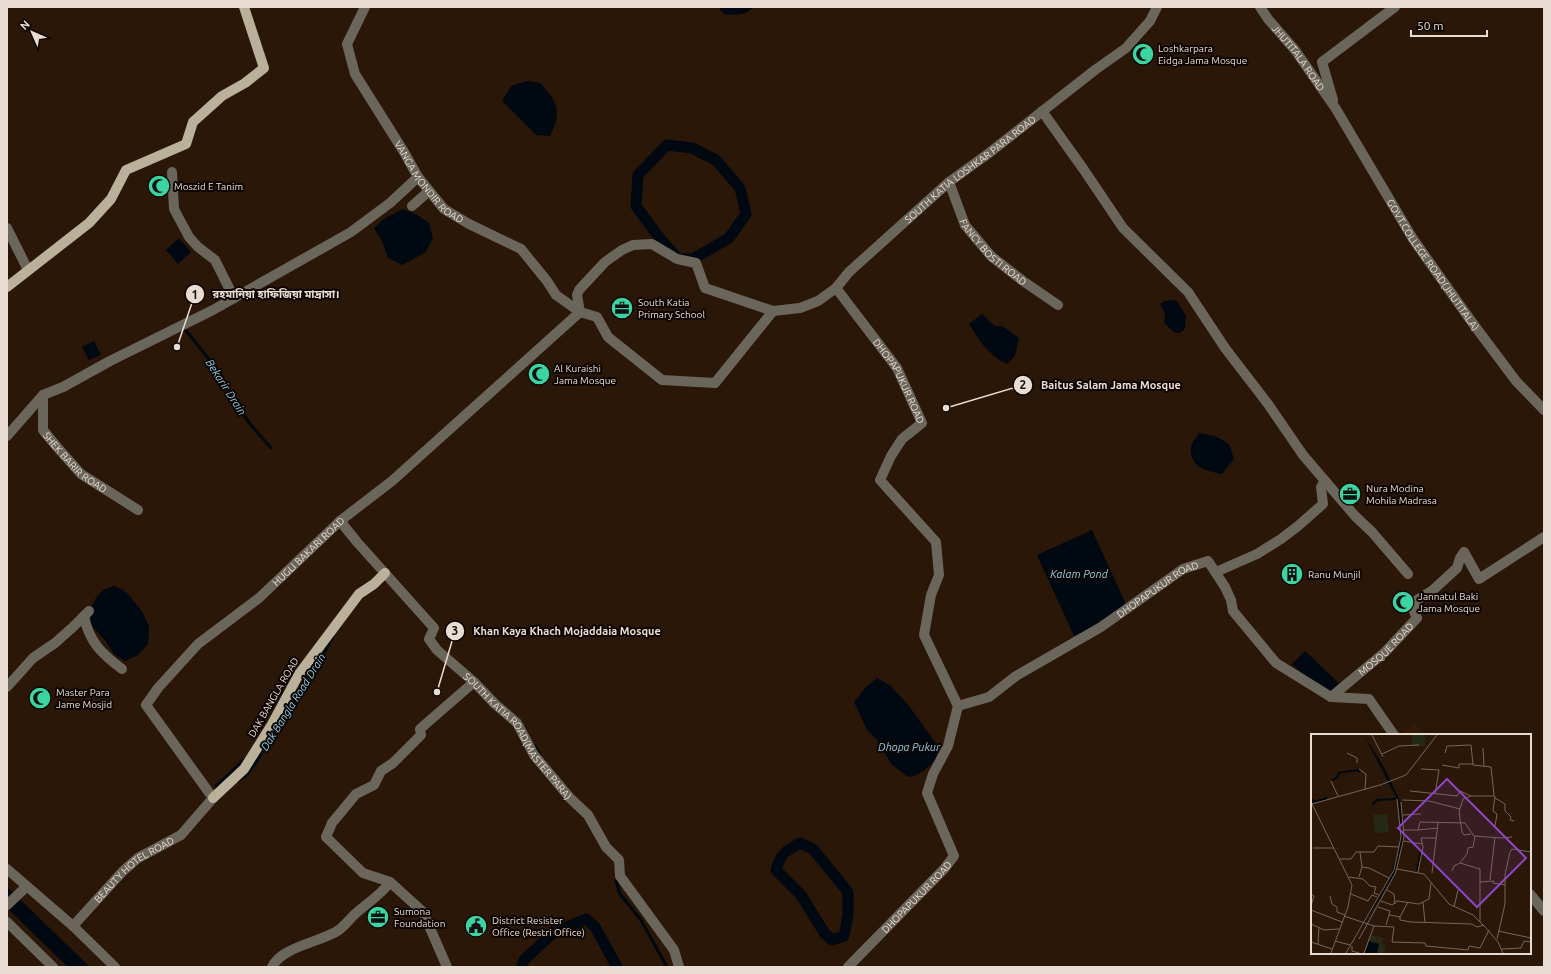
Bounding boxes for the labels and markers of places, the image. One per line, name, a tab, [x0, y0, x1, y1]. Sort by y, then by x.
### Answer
mosque icon: Loshkarpara Eidga Jama Mosque	[1130, 41, 1156, 67]
place label: Loshkarpara Eidga Jama Mosque	[1158, 43, 1247, 66]
mosque icon: Moszid E Tanim	[146, 173, 172, 199]
place label: Moszid E Tanim	[174, 181, 243, 192]
callout: রহমানিয়া হাফিজিয়া মাদ্রাসা।	[185, 283, 348, 306]
office icon: South Katia Primary School	[609, 295, 635, 321]
place label: South Katia Primary School	[638, 297, 705, 320]
mosque icon: Al Kuraishi Jama Mosque	[526, 361, 552, 387]
place label: Al Kuraishi Jama Mosque	[554, 363, 616, 386]
callout: Baitus Salam Jama Mosque	[1013, 373, 1189, 396]
office icon: Nura Modina Mohila Madrasa	[1337, 481, 1363, 507]
place label: Nura Modina Mohila Madrasa	[1366, 483, 1437, 506]
building icon: Ranu Munjil	[1279, 561, 1305, 587]
place label: Ranu Munjil	[1308, 569, 1361, 580]
mosque icon: Jannatul Baki Jama Mosque	[1390, 589, 1416, 615]
place label: Jannatul Baki Jama Mosque	[1418, 591, 1480, 614]
callout: Khan Kaya Khach Mojaddaia Mosque	[445, 619, 668, 642]
mosque icon: Master Para Jame Mosjid	[27, 685, 53, 711]
place label: Master Para Jame Mosjid	[56, 687, 112, 710]
office icon: Sumona Foundation	[365, 904, 391, 930]
place label: Sumona Foundation	[394, 906, 445, 929]
public building icon: District Resister Office (Restri Office)	[463, 913, 489, 939]
place label: District Resister Office (Restri Office)	[492, 915, 585, 938]

